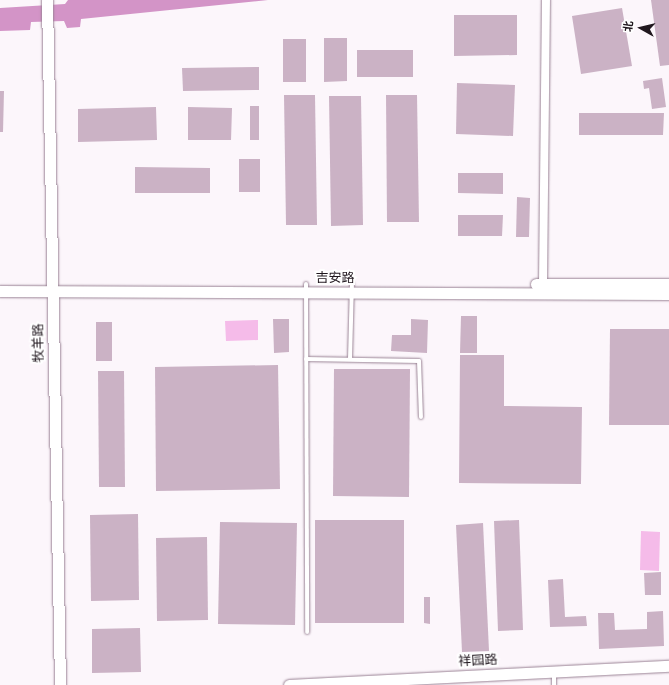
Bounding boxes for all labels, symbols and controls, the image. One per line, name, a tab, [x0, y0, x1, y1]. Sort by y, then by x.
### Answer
north arrow	[621, 8, 661, 48]
text: 北	[621, 20, 636, 33]
street label: 吉安路	[316, 270, 354, 286]
street label: 牧羊路	[31, 323, 47, 363]
street label: 祥园路	[458, 652, 498, 670]

